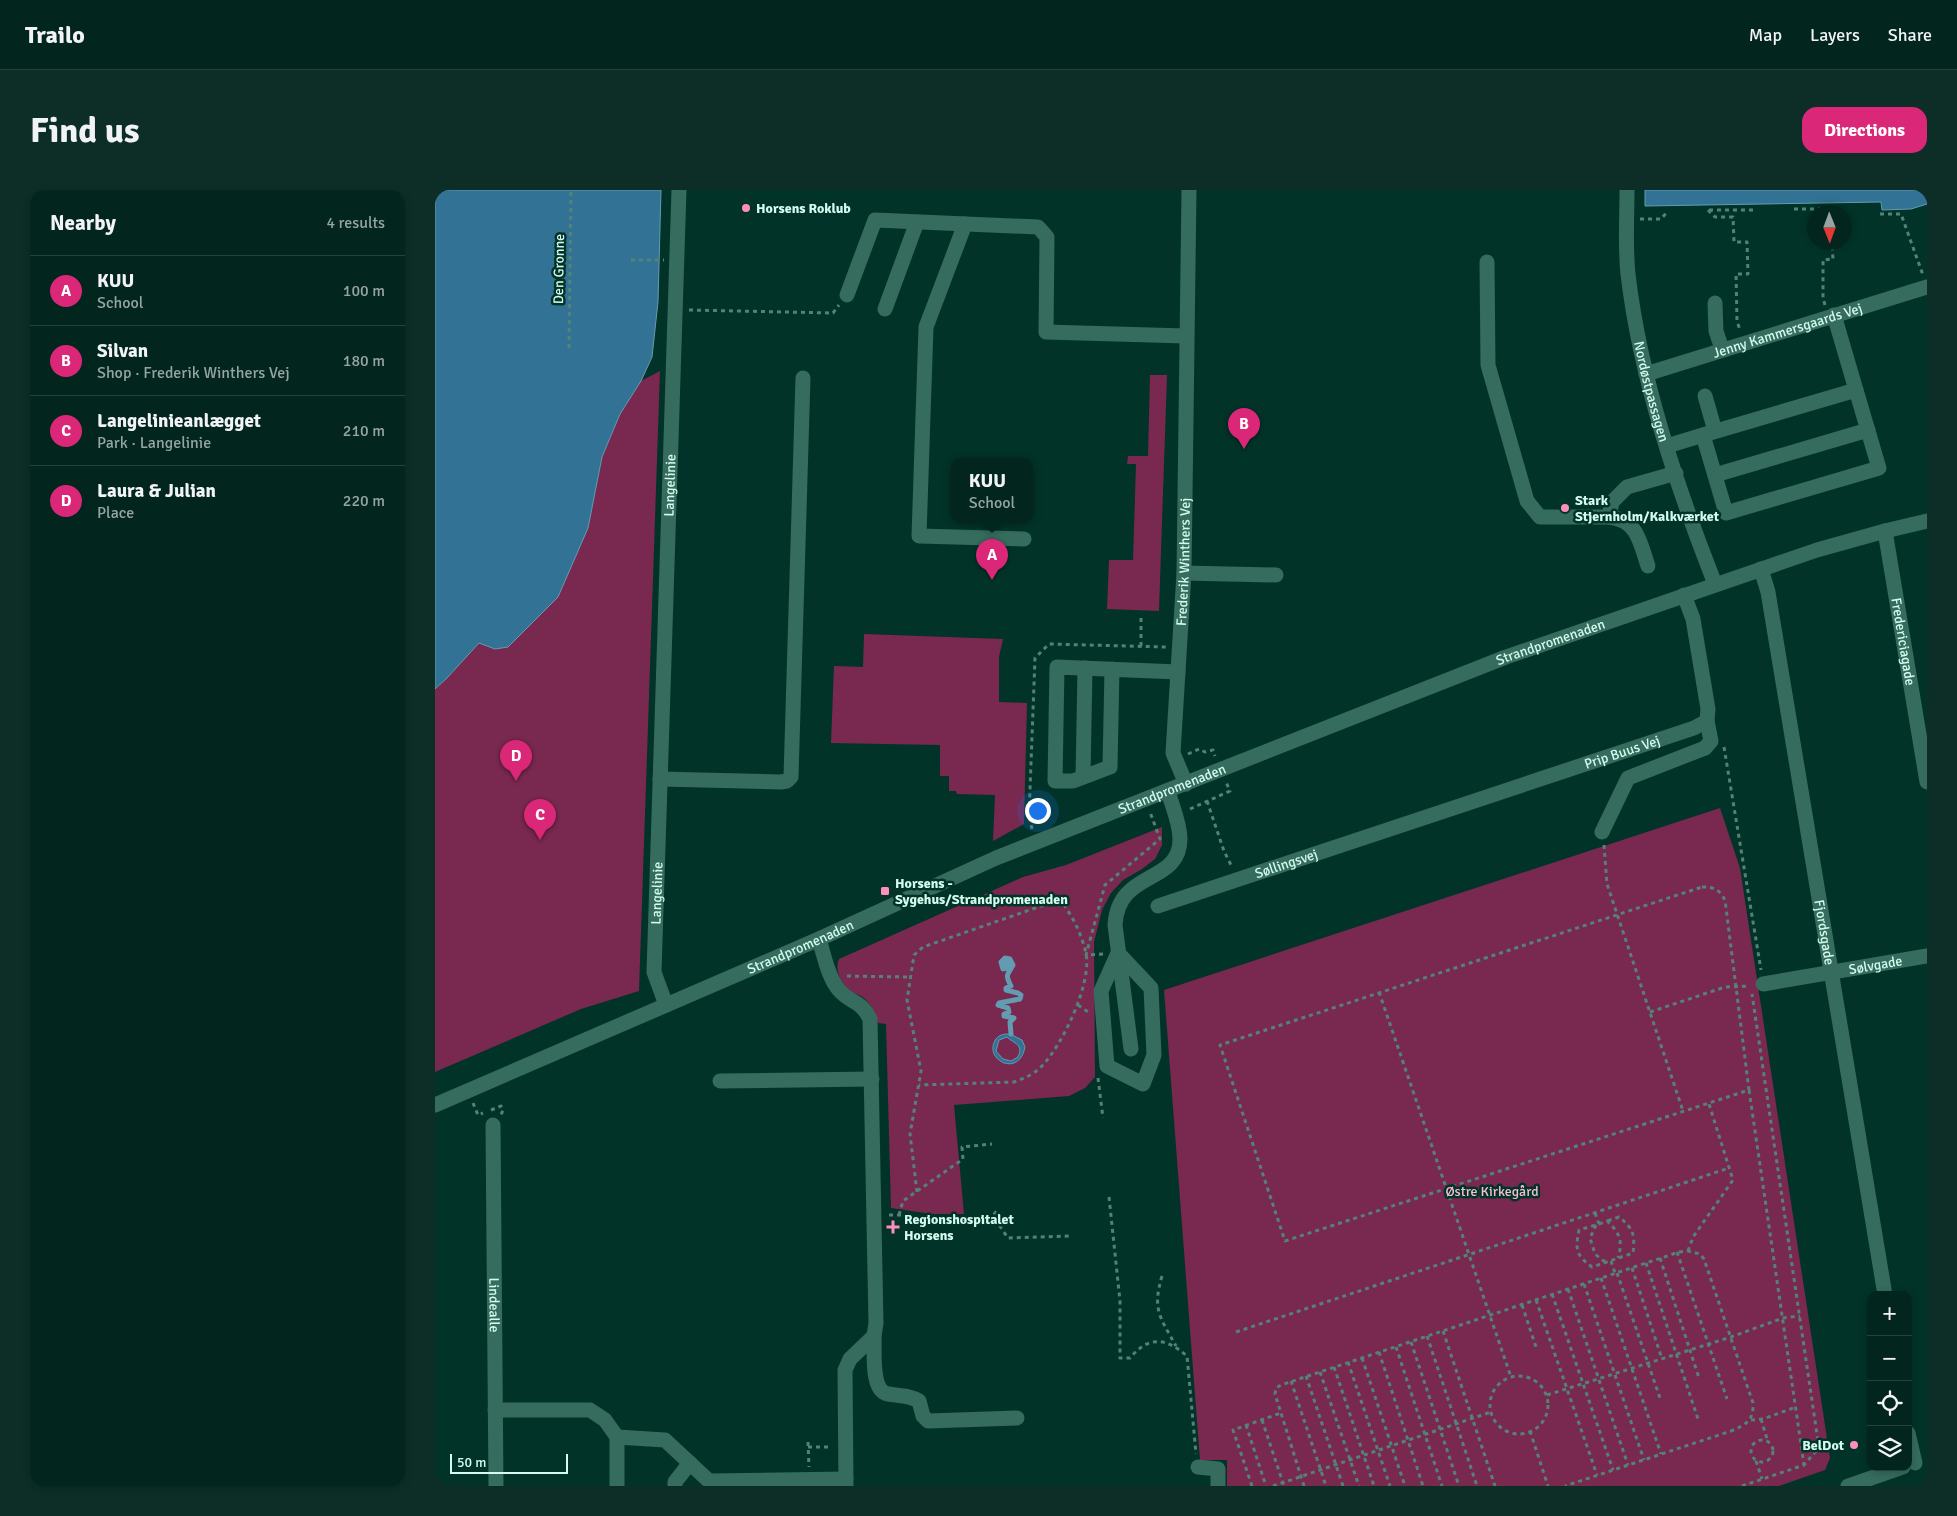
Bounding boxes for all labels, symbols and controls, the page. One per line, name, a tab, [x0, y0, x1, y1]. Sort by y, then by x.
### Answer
text: Trailo	[25, 20, 85, 50]
text: Map	[1749, 24, 1782, 46]
text: Layers	[1810, 24, 1860, 46]
text: Share	[1888, 24, 1932, 46]
button: Directions	[1802, 107, 1927, 153]
text: Find us	[30, 109, 140, 152]
place label: Horsens Roklub	[756, 200, 851, 217]
marker: Horsens Roklub	[740, 202, 752, 214]
north arrow	[1807, 205, 1852, 250]
text: Nearby	[50, 210, 116, 236]
text: 4 results	[326, 213, 385, 233]
street label: Den Gronne	[550, 234, 568, 304]
text: KUU	[97, 269, 134, 293]
text: A	[61, 281, 71, 301]
text: 100 m	[343, 281, 385, 301]
text: School	[97, 293, 143, 313]
street label: Jenny Kammersgaards Vej	[1711, 299, 1864, 361]
text: Silvan	[97, 339, 148, 363]
street label: Nordøstpassagen	[1631, 340, 1673, 444]
text: B	[61, 351, 71, 371]
text: 180 m	[343, 351, 385, 371]
text: Shop · Frederik Winthers Vej	[97, 363, 290, 383]
pin: B	[1228, 408, 1260, 449]
text: Langelinieanlægget	[97, 409, 261, 433]
text: C	[61, 421, 71, 441]
text: 210 m	[343, 421, 385, 441]
text: Park · Langelinie	[97, 433, 211, 453]
street label: Langelinie	[660, 454, 679, 517]
popup	[951, 458, 1033, 523]
text: KUU	[969, 469, 1006, 493]
text: Laura & Julian	[97, 479, 216, 503]
text: D	[61, 491, 71, 511]
text: 220 m	[343, 491, 385, 511]
place label: Stark Stjernholm/Kalkværket	[1575, 492, 1720, 525]
text: School	[969, 493, 1015, 513]
street label: Frederik Winthers Vej	[1172, 498, 1193, 626]
marker: Stark Stjernholm/Kalkværket	[1559, 502, 1571, 514]
text: Place	[97, 503, 134, 523]
pin: A	[976, 539, 1008, 580]
street label: Fredericiagade	[1888, 596, 1919, 687]
street label: Strandpromenaden	[1493, 615, 1607, 669]
street label: Prip Buus Vej	[1582, 731, 1662, 772]
pin: D	[500, 740, 532, 781]
street label: Strandpromenaden	[1115, 760, 1228, 818]
your location	[1025, 798, 1051, 824]
pin: C	[524, 799, 556, 840]
street label: Søllingsvej	[1253, 845, 1320, 882]
street label: Langelinie	[647, 862, 666, 925]
place label: Horsens - Sygehus/Strandpromenaden	[895, 875, 1068, 908]
marker: Horsens - Sygehus/Strandpromenaden	[879, 885, 891, 897]
street label: Fjordsgade	[1811, 898, 1838, 966]
street label: Strandpromenaden	[744, 916, 856, 978]
street label: Sølvgade	[1847, 952, 1904, 978]
park label: Østre Kirkegård	[1445, 1183, 1539, 1200]
place label: Regionshospitalet Horsens	[904, 1211, 1015, 1244]
marker: Regionshospitalet Horsens	[886, 1220, 900, 1234]
street label: Lindealle	[486, 1277, 503, 1333]
map controls	[1867, 1291, 1912, 1471]
button: +	[1867, 1291, 1912, 1336]
button: −	[1867, 1336, 1912, 1381]
button: locate	[1867, 1381, 1912, 1426]
button: layers	[1867, 1426, 1912, 1471]
place label: BelDot	[1802, 1437, 1845, 1454]
marker: BelDot	[1848, 1439, 1860, 1451]
scale bar	[450, 1451, 567, 1474]
text: 50 m	[457, 1454, 486, 1471]

